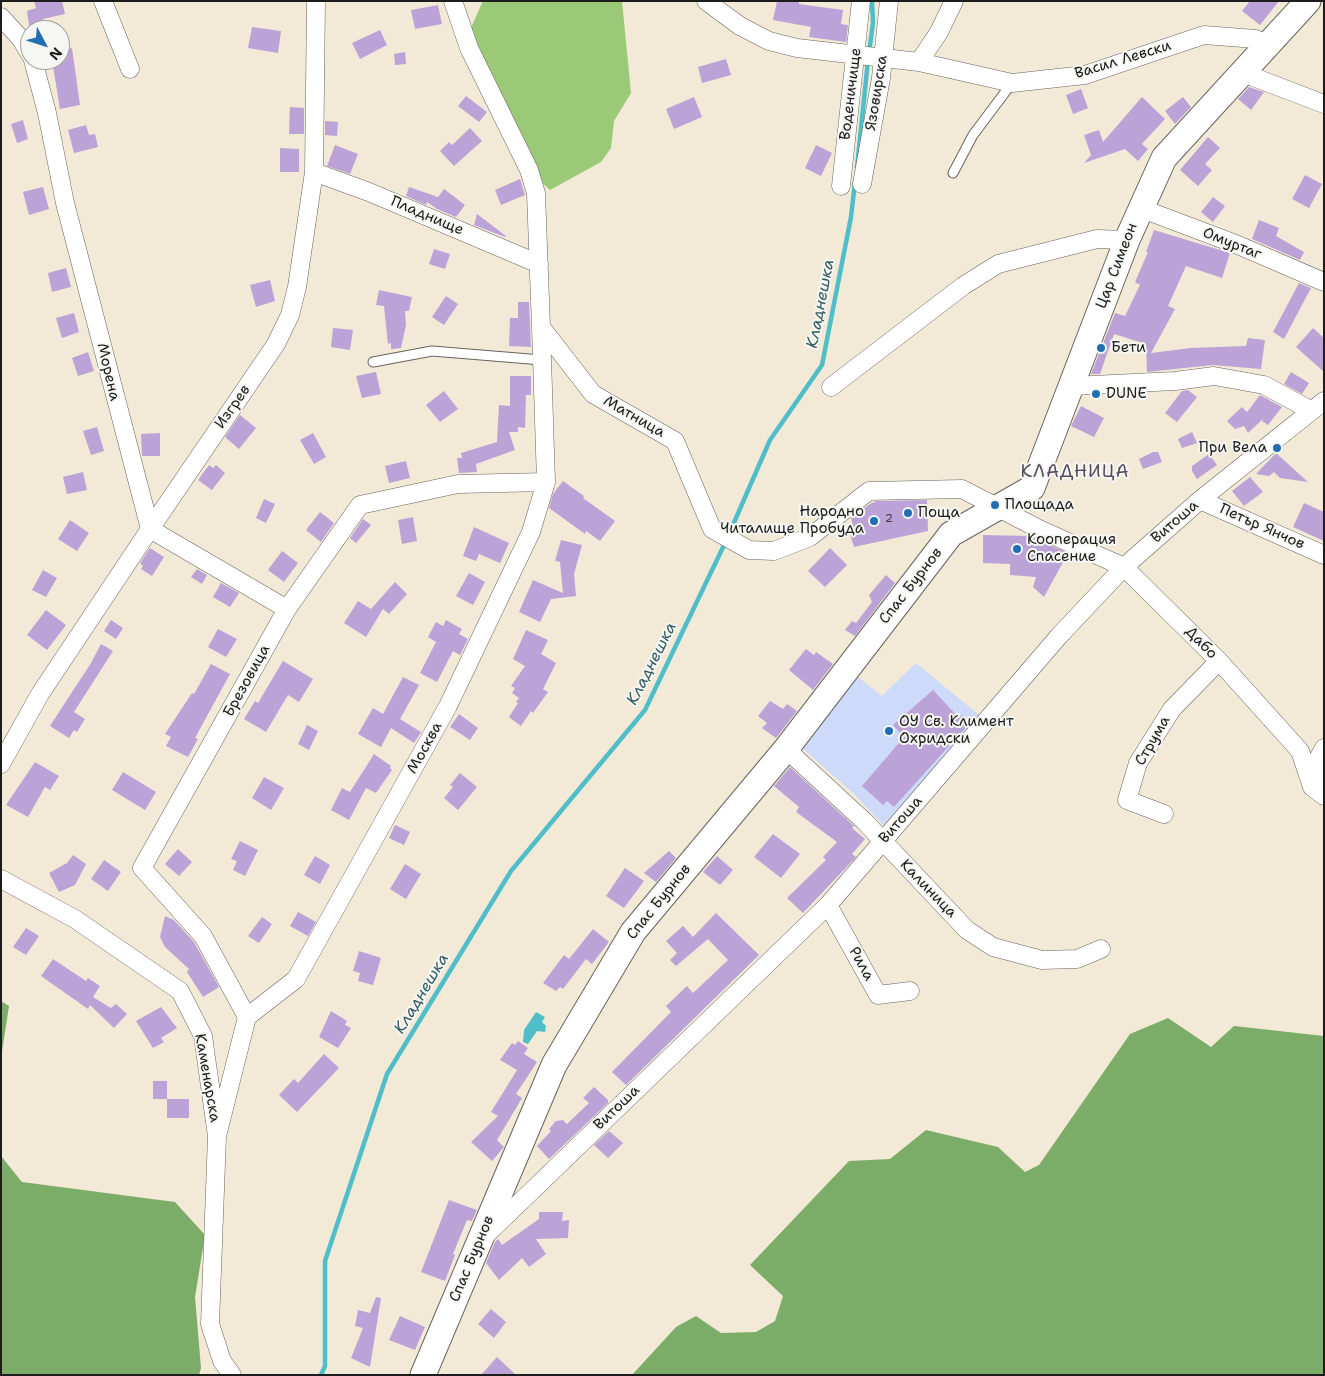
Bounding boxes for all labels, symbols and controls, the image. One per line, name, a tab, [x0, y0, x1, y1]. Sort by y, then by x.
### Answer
north arrow	[20, 20, 70, 70]
street label: Васил Левски	[1073, 37, 1173, 83]
text: N	[45, 44, 66, 64]
street label: Воденичище	[836, 47, 866, 141]
street label: Язовирска	[862, 54, 892, 132]
street label: Пладнище	[388, 193, 466, 239]
street label: Цар Симеон	[1092, 221, 1142, 311]
street label: Омуртаг	[1200, 224, 1264, 264]
water label: Кладнешка	[803, 258, 839, 350]
place label: Бети	[1111, 339, 1146, 357]
street label: Морена	[93, 341, 123, 403]
marker: Бети	[1095, 342, 1107, 354]
street label: Изгрев	[211, 382, 255, 432]
place label: DUNE	[1106, 385, 1147, 403]
marker: DUNE	[1090, 388, 1102, 400]
street label: Матница	[600, 392, 668, 442]
place label: При Вела	[1199, 439, 1267, 457]
marker: При Вела	[1271, 442, 1283, 454]
district label: КЛАДНИЦА	[1019, 461, 1131, 483]
place label: Площада	[1005, 496, 1074, 514]
street label: Витоша	[1148, 497, 1202, 547]
marker: Площада	[989, 499, 1001, 511]
street label: Петър Янчов	[1217, 500, 1307, 554]
place label: Народно Читалище Пробуда	[720, 503, 864, 538]
place label: Поща	[918, 504, 960, 522]
marker: Поща	[902, 507, 914, 519]
house number: 2	[885, 512, 893, 526]
marker: Народно Читалище Пробуда	[868, 515, 880, 527]
place label: Кооперация Спасение	[1027, 531, 1116, 566]
marker: Кооперация Спасение	[1011, 543, 1023, 555]
street label: Спас Бурнов	[876, 544, 946, 628]
water label: Кладнешка	[623, 619, 681, 709]
street label: Дабо	[1181, 623, 1221, 663]
street label: Брезовица	[220, 642, 274, 720]
place label: ОУ Св. Климент Охридски	[899, 713, 1014, 748]
street label: Струма	[1132, 713, 1174, 769]
street label: Москва	[404, 719, 446, 777]
marker: ОУ Св. Климент Охридски	[883, 725, 895, 737]
street label: Витоша	[876, 793, 926, 847]
street label: Калиница	[896, 856, 960, 922]
street label: Спас Бурнов	[623, 861, 695, 943]
street label: Рила	[844, 944, 878, 984]
water label: Кладнешка	[391, 950, 453, 1038]
street label: Каменарска	[190, 1032, 224, 1124]
street label: Витоша	[590, 1082, 644, 1134]
street label: Спас Бурнов	[446, 1213, 498, 1305]

